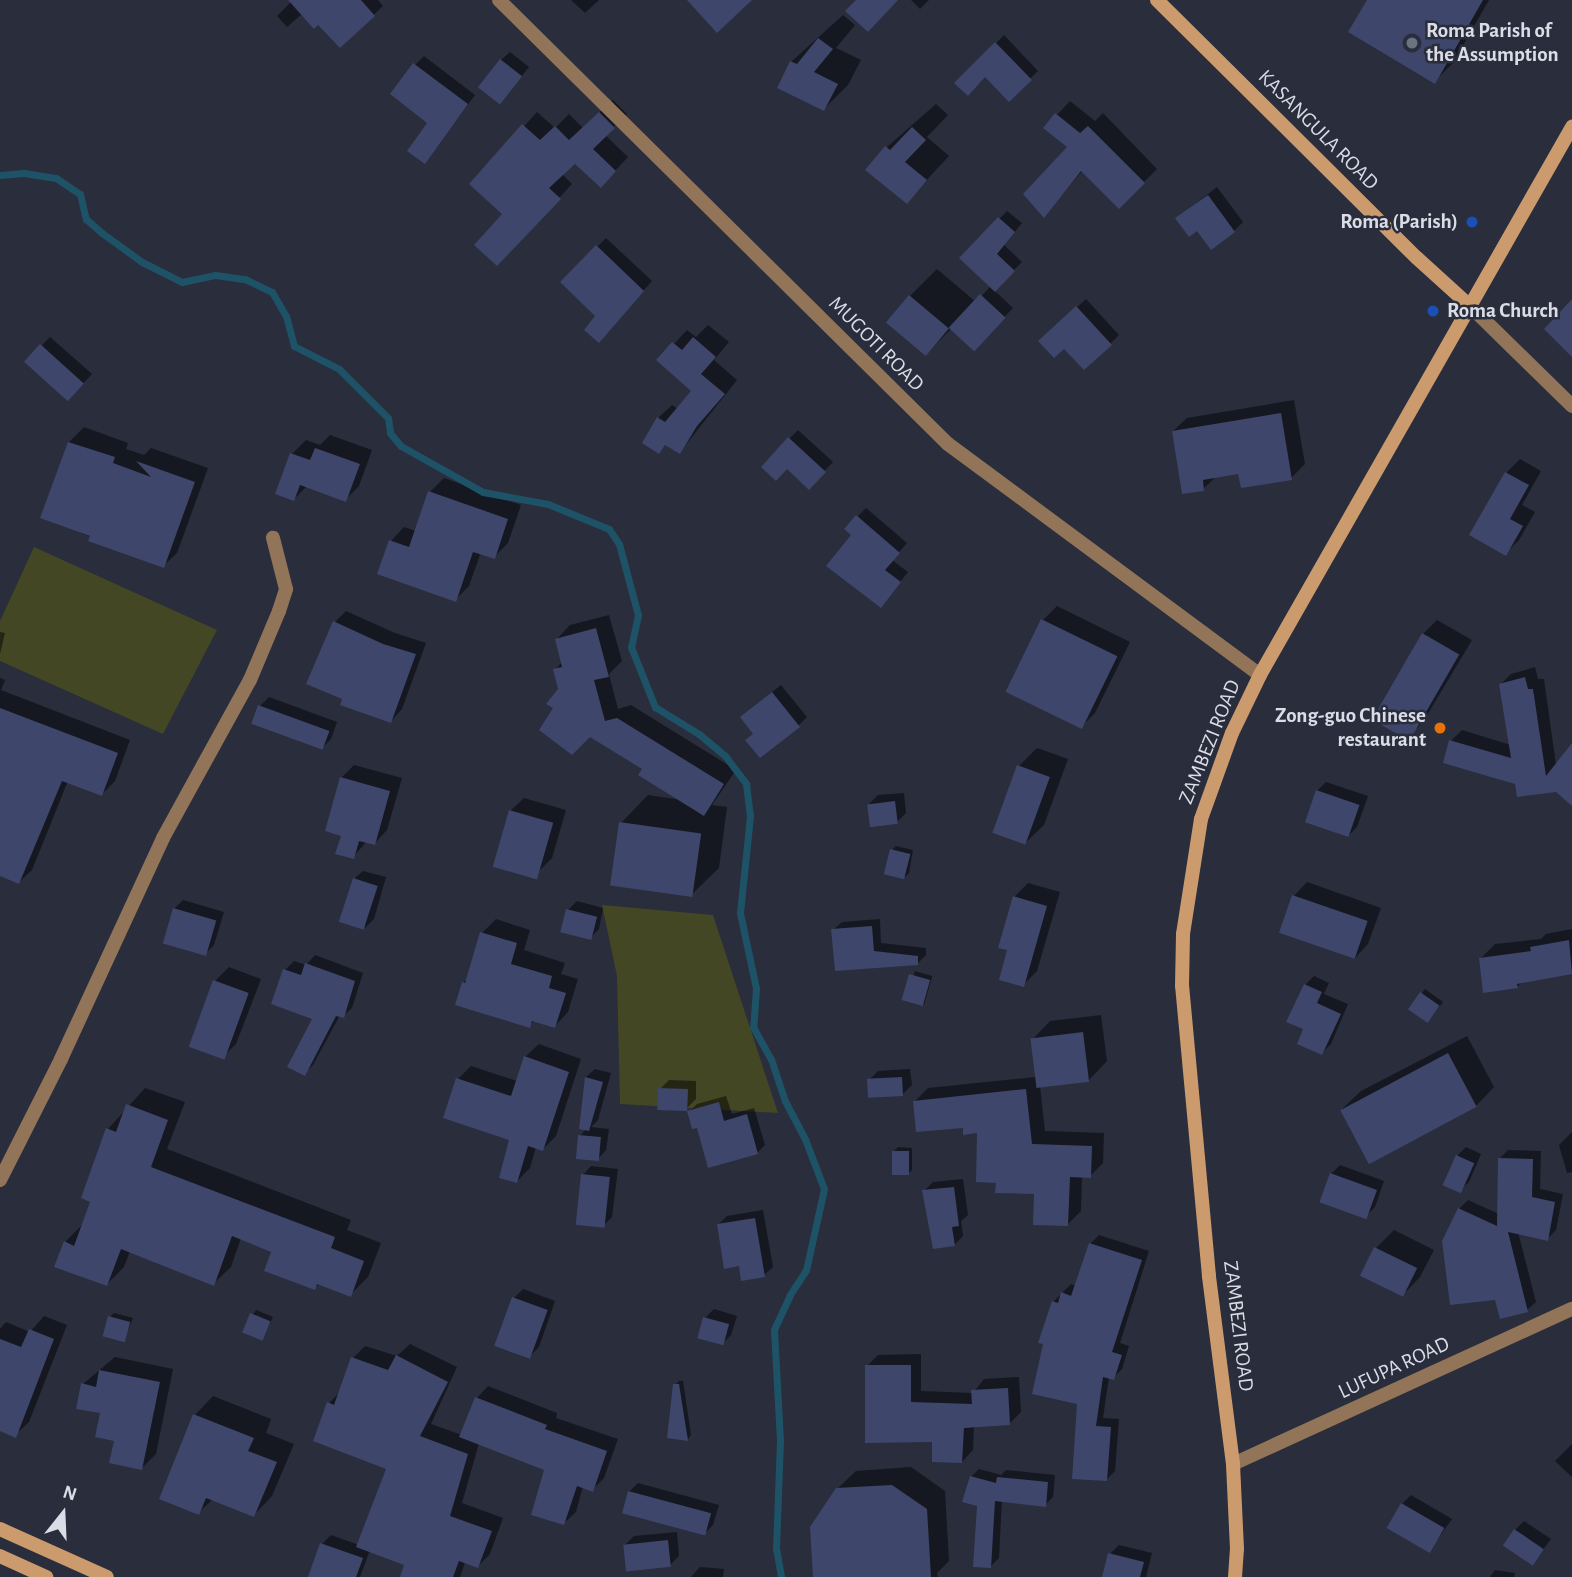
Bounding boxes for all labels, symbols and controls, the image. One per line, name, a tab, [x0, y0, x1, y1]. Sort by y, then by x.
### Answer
place label: Roma Parish of the Assumption	[1426, 18, 1559, 68]
marker: Roma Parish of the Assumption	[1404, 35, 1420, 51]
street label: KASANGULA ROAD	[1253, 65, 1383, 195]
place label: Roma (Parish)	[1340, 209, 1458, 235]
marker: Roma (Parish)	[1464, 214, 1480, 230]
street label: MUGOTI ROAD	[823, 291, 929, 397]
place label: Roma Church	[1447, 298, 1559, 324]
marker: Roma Church	[1425, 303, 1441, 319]
street label: ZAMBEZI ROAD	[1174, 676, 1246, 808]
place label: Zong-guo Chinese restaurant	[1275, 703, 1426, 753]
marker: Zong-guo Chinese restaurant	[1432, 720, 1448, 736]
street label: ZAMBEZI ROAD	[1217, 1259, 1259, 1393]
street label: LUFUPA ROAD	[1334, 1331, 1454, 1405]
north arrow	[28, 1479, 98, 1549]
text: N	[60, 1482, 79, 1505]

